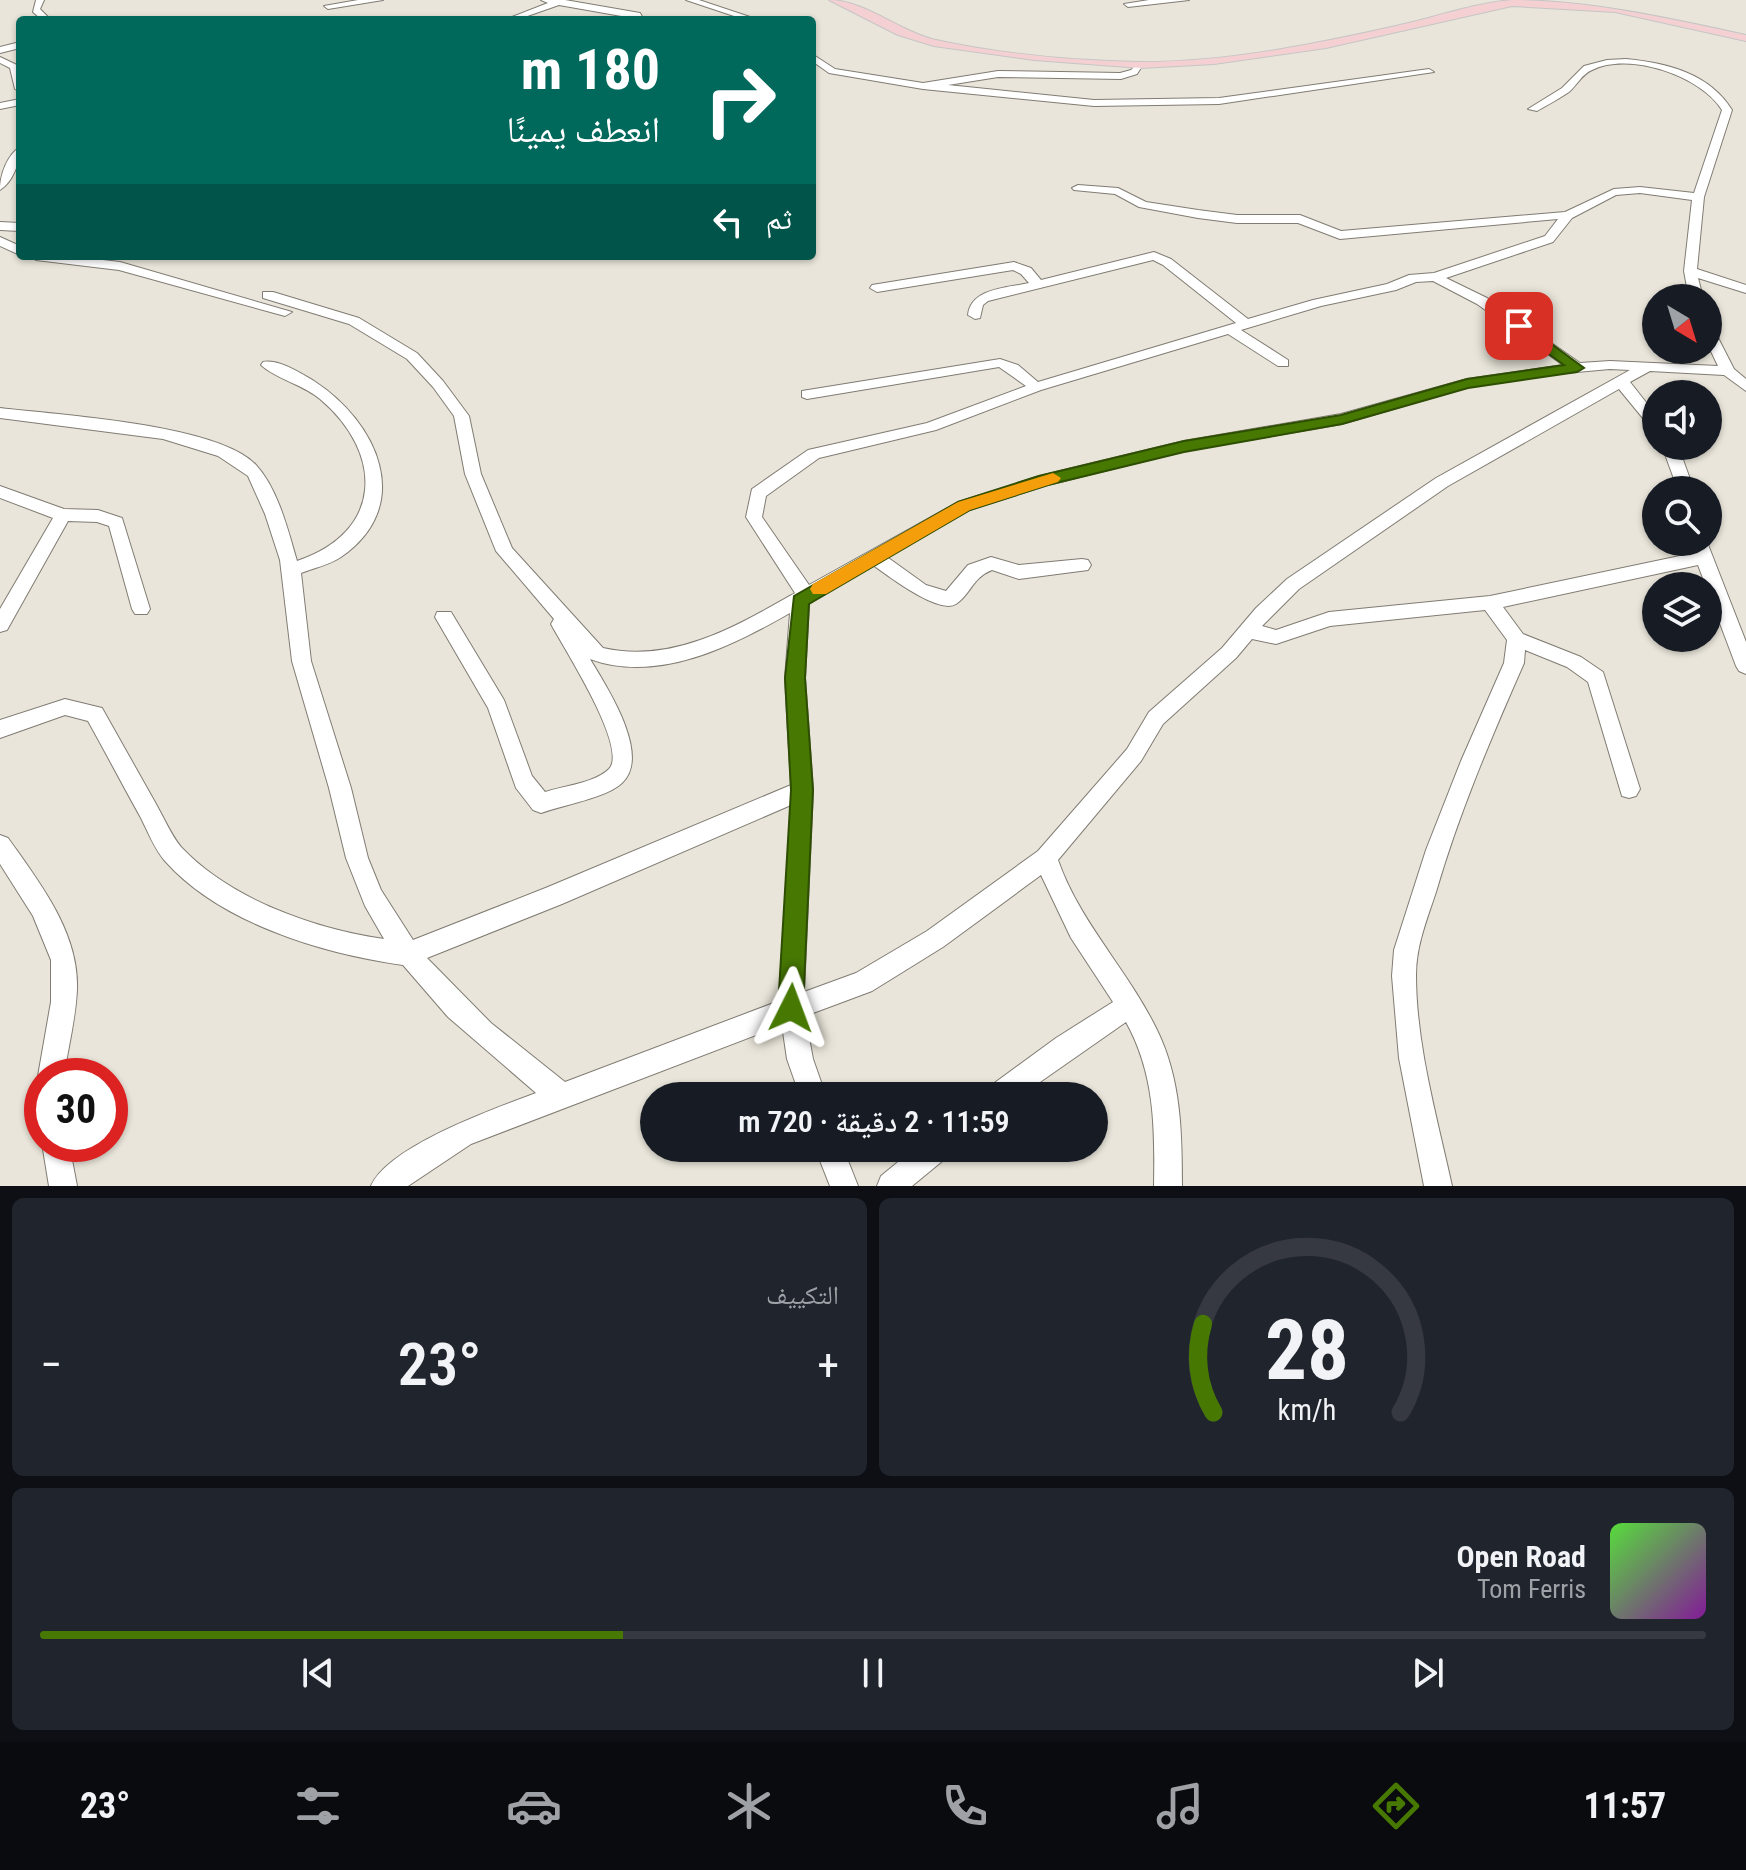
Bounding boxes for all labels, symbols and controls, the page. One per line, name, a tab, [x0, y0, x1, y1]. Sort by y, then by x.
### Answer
text: 180 m	[521, 37, 660, 103]
icon: right	[688, 48, 792, 152]
text: انعطف يمينًا	[507, 109, 660, 151]
icon: left	[706, 200, 750, 244]
text: ثم	[766, 201, 792, 236]
north arrow	[1642, 284, 1722, 364]
map controls	[1642, 284, 1722, 652]
pin	[1485, 292, 1553, 360]
icon: arrive	[1497, 304, 1541, 348]
button: sound	[1642, 380, 1722, 460]
button: search	[1642, 476, 1722, 556]
button: layers	[1642, 572, 1722, 652]
position arrow	[749, 966, 833, 1050]
speed limit sign: 30	[24, 1058, 128, 1162]
text: 11:59 · 2 دقيقة · 720 m	[738, 1104, 1010, 1139]
text: التكييف	[766, 1280, 839, 1310]
text: 28	[1264, 1302, 1349, 1399]
text: 23°	[398, 1329, 481, 1400]
text: −	[40, 1339, 62, 1391]
text: +	[817, 1339, 839, 1391]
text: km/h	[1277, 1393, 1336, 1427]
text: Open Road	[1456, 1539, 1586, 1574]
text: Tom Ferris	[1477, 1574, 1586, 1604]
icon: previous	[296, 1651, 340, 1695]
icon: pause	[851, 1651, 895, 1695]
icon: next	[1406, 1651, 1450, 1695]
icon: filters	[290, 1778, 346, 1834]
icon: car	[506, 1778, 562, 1834]
icon: climate	[721, 1778, 777, 1834]
icon: phone	[937, 1778, 993, 1834]
icon: music	[1152, 1778, 1208, 1834]
icon: directions	[1368, 1778, 1424, 1834]
text: 23°	[80, 1785, 130, 1827]
text: 11:57	[1584, 1785, 1666, 1827]

